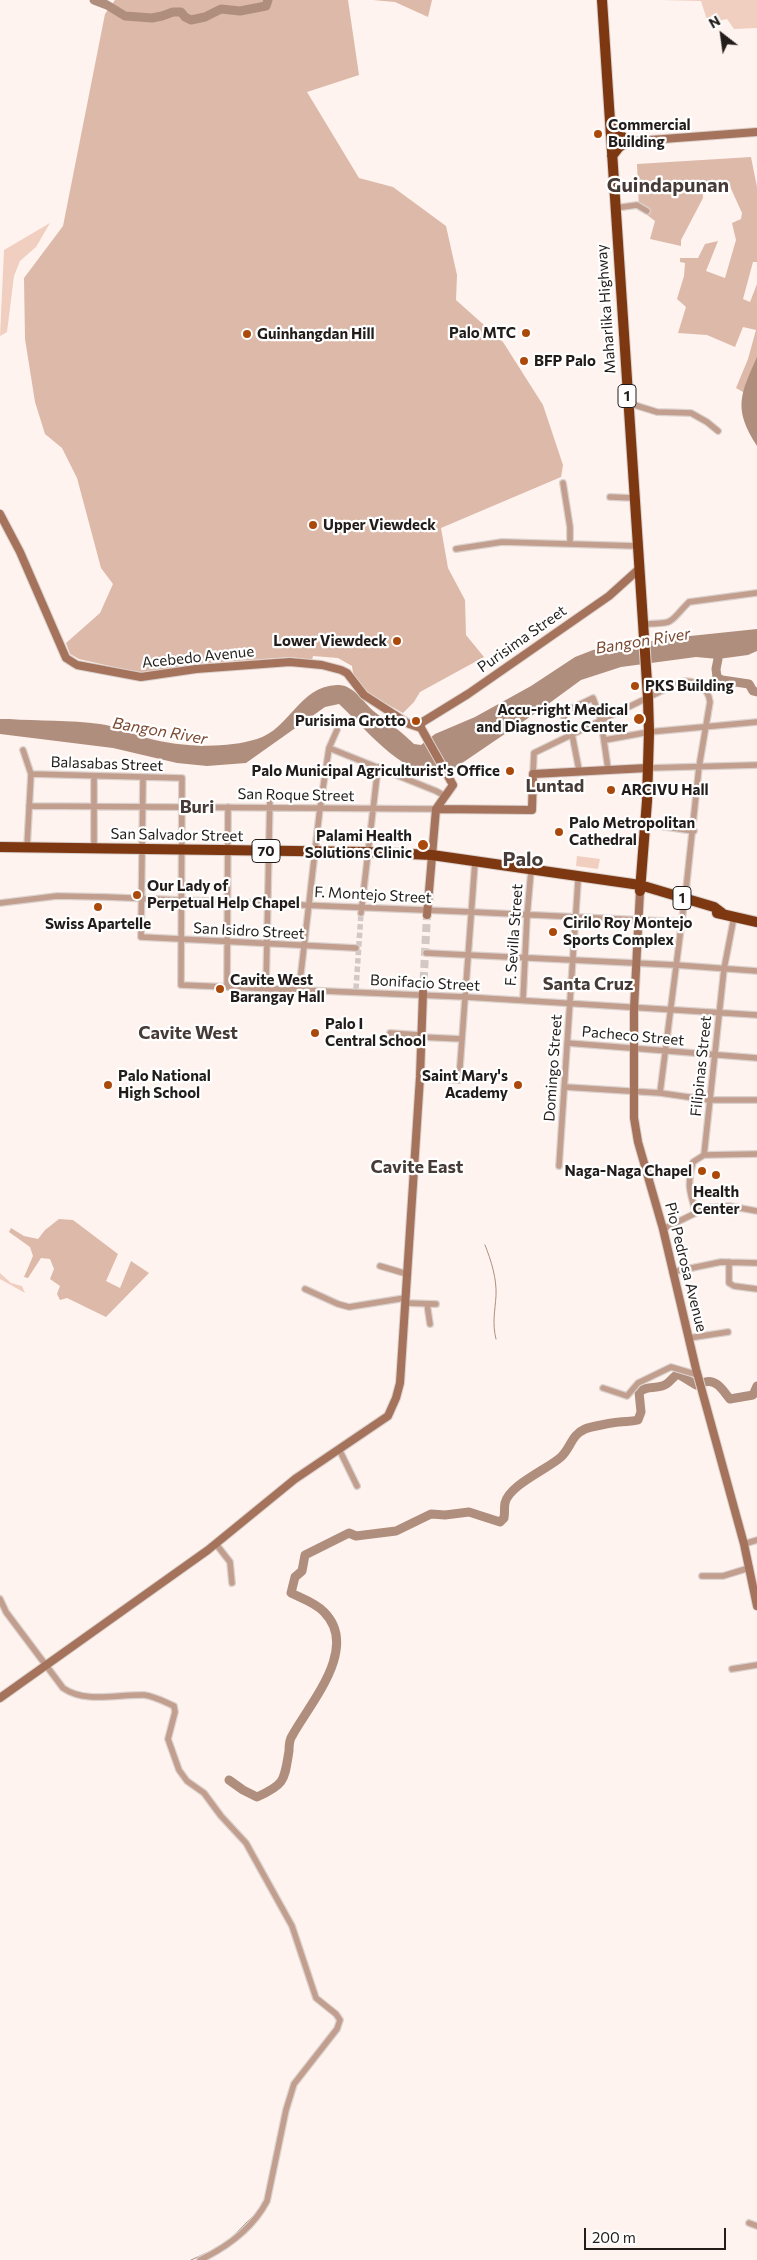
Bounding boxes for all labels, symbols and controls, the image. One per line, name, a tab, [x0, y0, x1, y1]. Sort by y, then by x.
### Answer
north arrow	[697, 10, 747, 60]
text: N	[705, 12, 723, 32]
place label: Commercial Building	[608, 116, 691, 151]
marker: Commercial Building	[592, 128, 604, 140]
district label: Guindapunan	[607, 173, 729, 197]
street label: Maharlika Highway	[592, 244, 620, 374]
place label: Palo MTC	[449, 324, 516, 342]
place label: Guinhangdan Hill	[257, 325, 375, 343]
marker: Palo MTC	[520, 327, 532, 339]
marker: Guinhangdan Hill	[241, 328, 253, 340]
place label: BFP Palo	[534, 352, 596, 370]
marker: BFP Palo	[518, 355, 530, 367]
road number: 1	[618, 384, 636, 408]
place label: Upper Viewdeck	[323, 516, 436, 534]
marker: Upper Viewdeck	[307, 519, 319, 531]
street label: Purisima Street	[474, 602, 570, 676]
water label: Bangon River	[594, 624, 692, 658]
place label: Lower Viewdeck	[273, 632, 387, 650]
marker: Lower Viewdeck	[391, 635, 403, 647]
street label: Acebedo Avenue	[141, 642, 255, 672]
place label: PKS Building	[645, 677, 734, 695]
marker: PKS Building	[629, 680, 641, 692]
place label: Accu-right Medical and Diagnostic Center	[476, 701, 628, 736]
place label: Purisima Grotto	[295, 712, 406, 730]
marker: Accu-right Medical and Diagnostic Center	[632, 712, 646, 726]
water label: Bangon River	[111, 713, 209, 749]
marker: Purisima Grotto	[410, 715, 422, 727]
street label: Balasabas Street	[50, 753, 164, 775]
place label: Palo Municipal Agriculturist's Office	[251, 762, 500, 780]
marker: Palo Municipal Agriculturist's Office	[504, 765, 516, 777]
district label: Luntad	[526, 775, 584, 797]
place label: ARCIVU Hall	[621, 781, 709, 799]
marker: ARCIVU Hall	[605, 784, 617, 796]
street label: San Roque Street	[237, 785, 355, 805]
district label: Buri	[180, 796, 214, 818]
place label: Palo Metropolitan Cathedral	[569, 814, 695, 849]
street label: San Salvador Street	[110, 825, 244, 845]
marker: Palo Metropolitan Cathedral	[553, 826, 565, 838]
place label: Palami Health Solutions Clinic	[305, 827, 412, 862]
marker: Palami Health Solutions Clinic	[416, 838, 430, 852]
road number: 70	[252, 839, 280, 862]
district label: Palo	[503, 847, 543, 871]
place label: Our Lady of Perpetual Help Chapel	[147, 877, 300, 912]
street label: F. Montejo Street	[314, 883, 432, 907]
street label: F. Sevilla Street	[501, 883, 527, 987]
road number: 1	[673, 886, 691, 910]
marker: Our Lady of Perpetual Help Chapel	[131, 889, 143, 901]
marker: Swiss Apartelle	[92, 901, 104, 913]
place label: Cirilo Roy Montejo Sports Complex	[563, 914, 693, 949]
place label: Swiss Apartelle	[45, 915, 151, 933]
street label: San Isidro Street	[193, 919, 305, 943]
marker: Cirilo Roy Montejo Sports Complex	[547, 926, 559, 938]
place label: Cavite West Barangay Hall	[230, 971, 325, 1006]
street label: Bonifacio Street	[369, 971, 481, 995]
district label: Santa Cruz	[543, 973, 633, 995]
marker: Cavite West Barangay Hall	[214, 983, 226, 995]
street label: Domingo Street	[540, 1014, 566, 1122]
place label: Palo I Central School	[325, 1015, 426, 1050]
street label: Filipinas Street	[687, 1015, 715, 1117]
district label: Cavite West	[138, 1022, 238, 1044]
street label: Pacheco Street	[581, 1023, 685, 1049]
marker: Palo I Central School	[309, 1027, 321, 1039]
place label: Palo National High School	[118, 1067, 211, 1102]
place label: Saint Mary's Academy	[422, 1067, 508, 1102]
marker: Palo National High School	[102, 1079, 114, 1091]
marker: Saint Mary's Academy	[512, 1079, 524, 1091]
district label: Cavite East	[371, 1156, 463, 1178]
place label: Naga-Naga Chapel	[565, 1162, 692, 1180]
marker: Naga-Naga Chapel	[696, 1165, 708, 1177]
marker: Health Center	[710, 1169, 722, 1181]
place label: Health Center	[692, 1183, 740, 1218]
street label: Pio Pedrosa Avenue	[661, 1200, 711, 1334]
scale bar	[587, 2218, 730, 2250]
text: 200 m	[592, 2228, 636, 2246]

